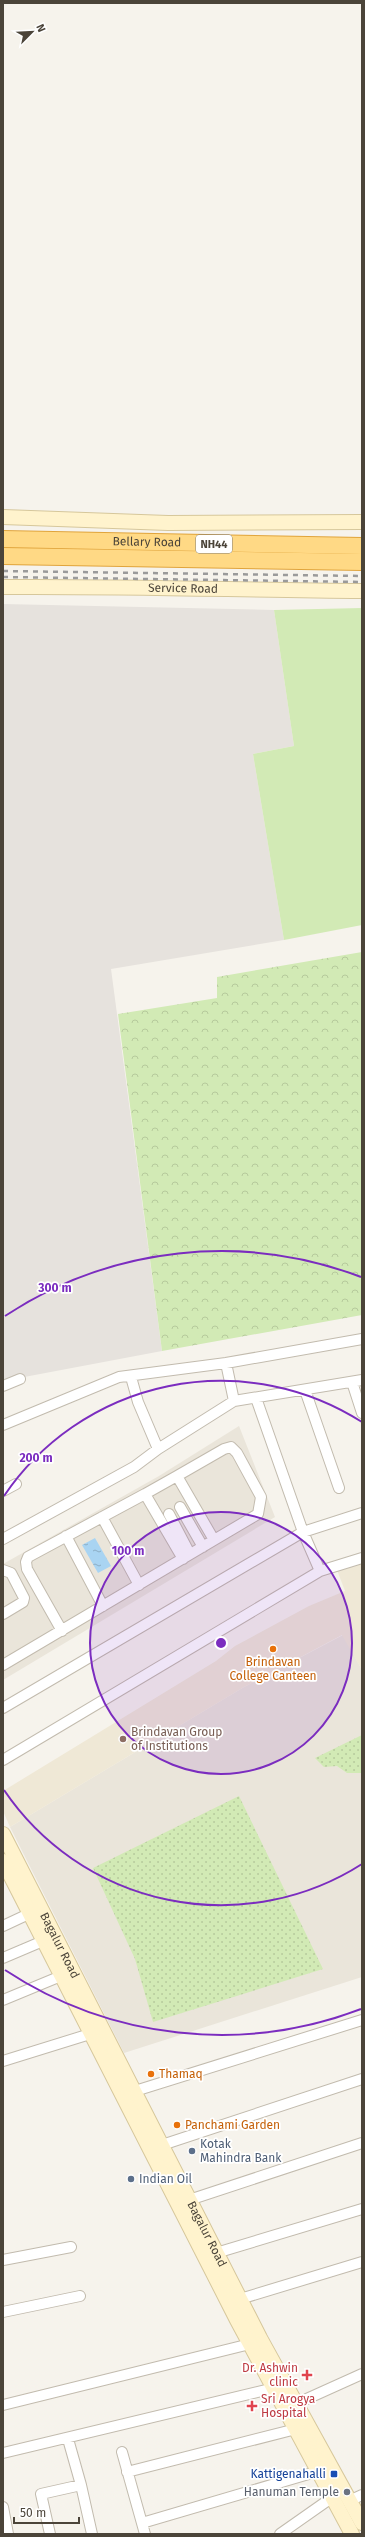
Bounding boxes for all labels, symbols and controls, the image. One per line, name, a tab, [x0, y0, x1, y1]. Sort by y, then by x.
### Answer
north arrow	[12, 12, 52, 52]
text: N	[33, 22, 48, 34]
street label: Bellary Road	[112, 534, 182, 549]
road number: NH44	[196, 535, 232, 553]
street label: Service Road	[148, 581, 218, 596]
text: 300 m	[37, 1281, 72, 1295]
text: 200 m	[19, 1451, 53, 1465]
text: 100 m	[112, 1544, 144, 1558]
centre of rings	[214, 1636, 228, 1650]
marker: Brindavan College Canteen	[268, 1644, 278, 1654]
place label: Brindavan College Canteen	[229, 1655, 317, 1683]
place label: Brindavan Group of Institutions	[131, 1725, 222, 1753]
marker: Brindavan Group of Institutions	[118, 1734, 128, 1744]
street label: Bagalur Road	[37, 1910, 82, 1981]
place label: Thamaq	[159, 2067, 203, 2081]
marker: Thamaq	[146, 2069, 156, 2079]
place label: Panchami Garden	[185, 2118, 280, 2132]
marker: Panchami Garden	[172, 2120, 182, 2130]
place label: Kotak Mahindra Bank	[200, 2137, 282, 2165]
marker: Kotak Mahindra Bank	[187, 2146, 197, 2156]
place label: Indian Oil	[139, 2172, 193, 2186]
marker: Indian Oil	[126, 2174, 136, 2184]
street label: Bagalur Road	[184, 2199, 230, 2269]
place label: Dr. Ashwin clinic	[242, 2361, 298, 2389]
marker: Dr. Ashwin clinic	[301, 2369, 313, 2381]
place label: Sri Arogya Hospital	[261, 2392, 315, 2420]
marker: Sri Arogya Hospital	[246, 2400, 258, 2412]
place label: Kattigenahalli	[250, 2467, 326, 2481]
marker: Kattigenahalli	[329, 2469, 339, 2479]
place label: Hanuman Temple	[244, 2485, 339, 2499]
marker: Hanuman Temple	[342, 2487, 352, 2497]
scale bar	[14, 2499, 79, 2525]
text: 50 m	[20, 2506, 46, 2520]

